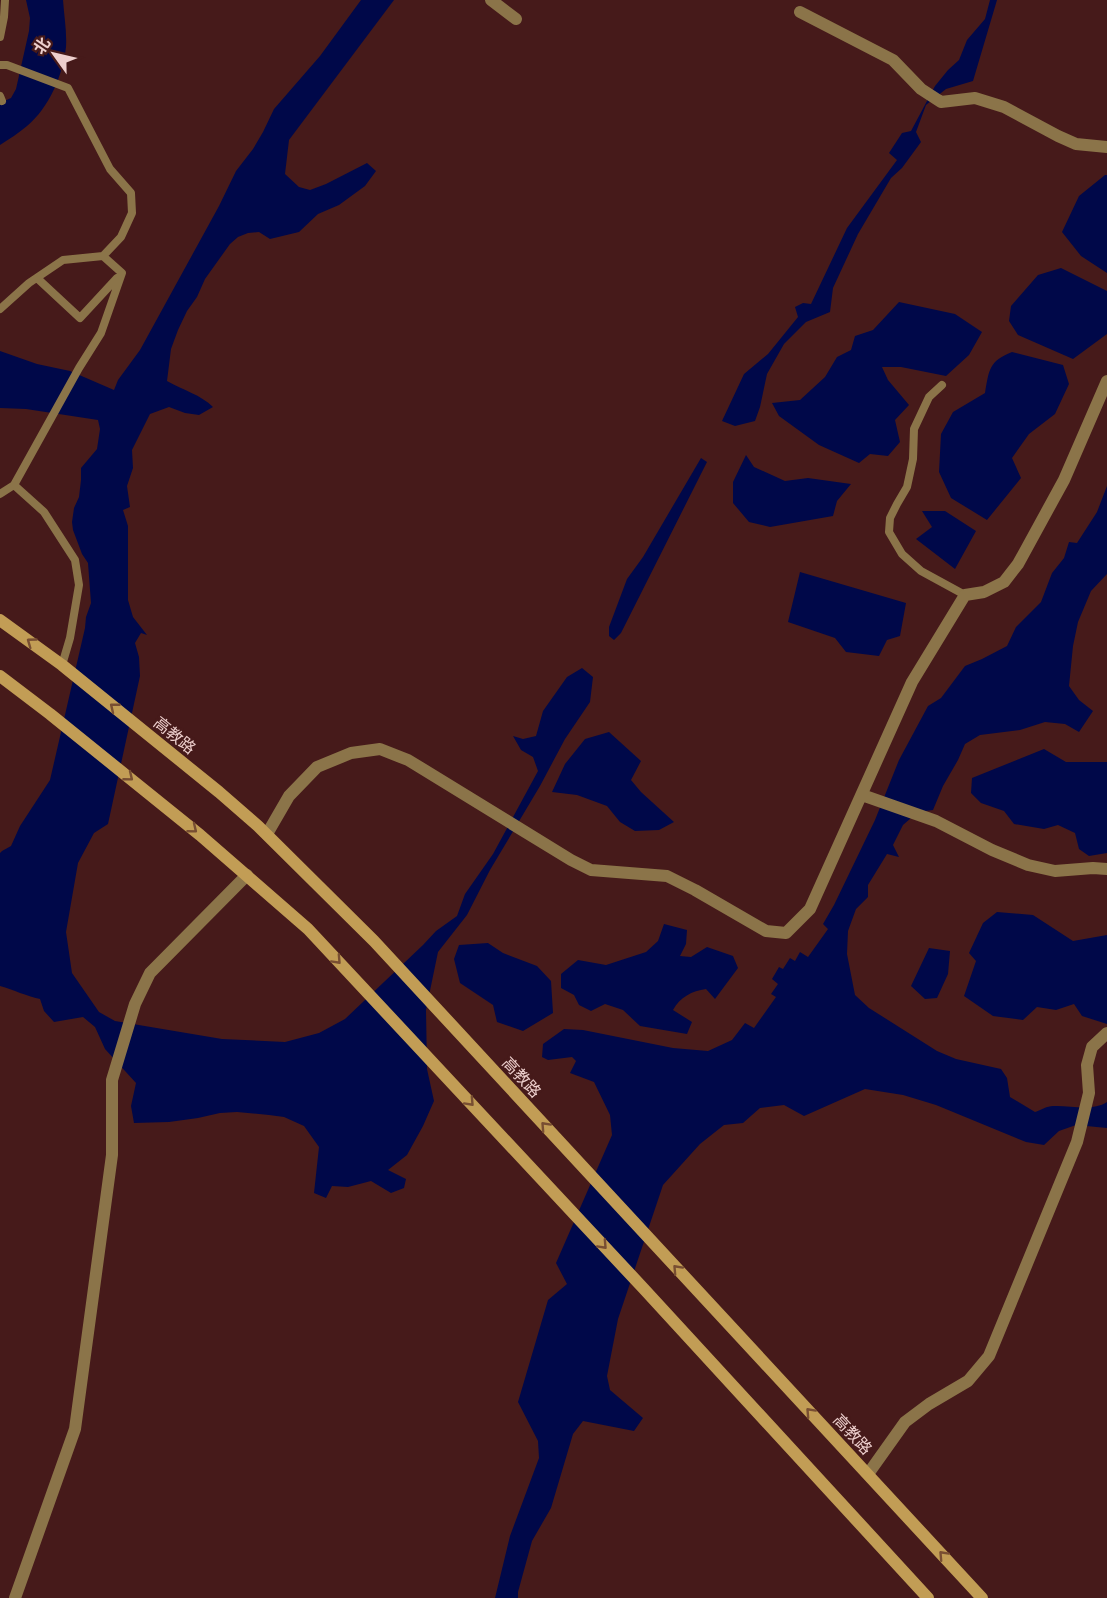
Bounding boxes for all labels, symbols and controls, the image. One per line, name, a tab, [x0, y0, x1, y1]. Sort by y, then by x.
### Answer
north arrow	[24, 24, 84, 84]
text: 北	[28, 33, 55, 58]
one-way arrow	[27, 639, 38, 650]
one-way arrow	[110, 703, 121, 714]
street label: 高教路	[149, 711, 201, 759]
one-way arrow	[122, 769, 133, 780]
one-way arrow	[186, 821, 197, 832]
one-way arrow	[330, 953, 341, 964]
street label: 高教路	[498, 1052, 546, 1102]
one-way arrow	[463, 1096, 474, 1106]
one-way arrow	[541, 1122, 552, 1133]
one-way arrow	[596, 1238, 607, 1249]
one-way arrow	[674, 1266, 685, 1277]
one-way arrow	[806, 1408, 817, 1419]
street label: 高教路	[829, 1409, 877, 1459]
one-way arrow	[939, 1551, 950, 1562]

